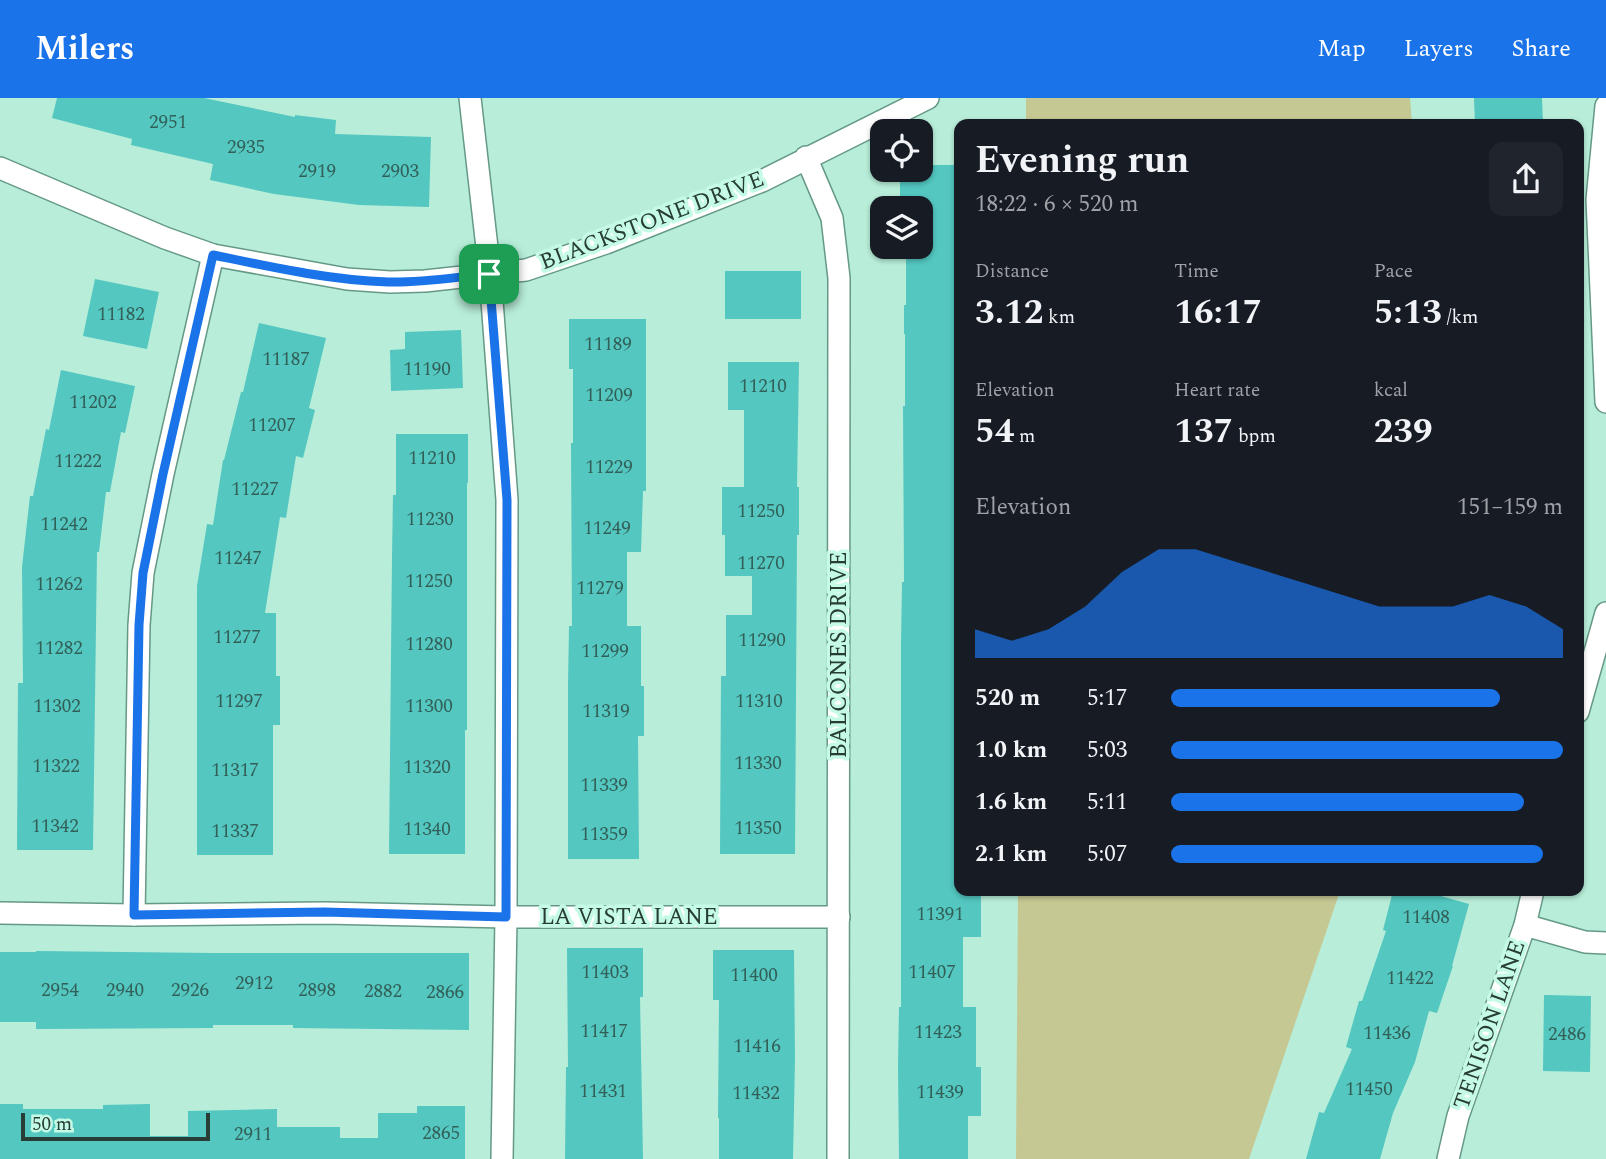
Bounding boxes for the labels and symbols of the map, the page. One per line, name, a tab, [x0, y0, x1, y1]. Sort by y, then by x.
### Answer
house number: 2951	[149, 108, 187, 137]
house number: 2935	[227, 133, 265, 162]
house number: 2919	[298, 157, 336, 186]
house number: 2903	[381, 157, 419, 186]
street label: BLACKSTONE DRIVE	[535, 162, 769, 280]
pin	[459, 244, 519, 304]
house number: 11182	[97, 300, 145, 329]
house number: 11189	[584, 330, 632, 359]
house number: 11187	[262, 345, 310, 374]
house number: 11190	[403, 355, 451, 384]
house number: 11210	[739, 372, 787, 401]
house number: 11209	[585, 381, 633, 410]
house number: 11202	[69, 388, 117, 417]
house number: 11207	[248, 411, 296, 440]
house number: 11210	[408, 444, 456, 473]
house number: 11222	[54, 447, 102, 476]
house number: 11229	[585, 453, 633, 482]
house number: 11227	[231, 475, 279, 504]
house number: 11250	[737, 497, 785, 526]
house number: 11230	[406, 505, 454, 534]
house number: 11242	[40, 510, 88, 539]
house number: 11249	[583, 514, 631, 543]
house number: 11247	[214, 544, 262, 573]
house number: 11270	[737, 549, 785, 578]
street label: BALCONES DRIVE	[822, 552, 857, 758]
house number: 11250	[405, 567, 453, 596]
house number: 11262	[35, 570, 83, 599]
house number: 11279	[576, 574, 624, 603]
house number: 11277	[213, 623, 261, 652]
house number: 11290	[738, 626, 786, 655]
house number: 11280	[405, 630, 453, 659]
house number: 11282	[35, 634, 83, 663]
house number: 11299	[581, 637, 629, 666]
house number: 11297	[215, 687, 263, 716]
house number: 11310	[735, 687, 783, 716]
house number: 11302	[33, 692, 81, 721]
house number: 11300	[405, 692, 453, 721]
house number: 11319	[582, 697, 630, 726]
house number: 11330	[734, 749, 782, 778]
house number: 11322	[32, 752, 80, 781]
house number: 11320	[403, 753, 451, 782]
house number: 11317	[211, 756, 259, 785]
house number: 11339	[580, 771, 628, 800]
house number: 11342	[31, 812, 79, 841]
house number: 11350	[734, 814, 782, 843]
house number: 11340	[403, 815, 451, 844]
house number: 11337	[211, 817, 259, 846]
house number: 11359	[580, 820, 628, 849]
street label: LA VISTA LANE	[540, 900, 718, 935]
house number: 11391	[916, 900, 964, 929]
house number: 11408	[1402, 903, 1450, 932]
street label: TENISON LANE	[1445, 936, 1535, 1114]
house number: 11403	[581, 958, 629, 987]
house number: 11407	[908, 958, 956, 987]
house number: 11400	[730, 961, 778, 990]
house number: 11422	[1386, 964, 1434, 993]
house number: 2912	[235, 969, 273, 998]
house number: 2954	[41, 976, 79, 1005]
house number: 2940	[106, 976, 144, 1005]
house number: 2926	[171, 976, 209, 1005]
house number: 2898	[298, 976, 336, 1005]
house number: 2882	[364, 977, 402, 1006]
house number: 2866	[426, 978, 464, 1007]
house number: 11417	[580, 1017, 628, 1046]
house number: 11423	[914, 1018, 962, 1047]
house number: 11436	[1363, 1019, 1411, 1048]
house number: 2486	[1548, 1020, 1586, 1049]
house number: 11416	[733, 1032, 781, 1061]
house number: 11450	[1345, 1075, 1393, 1104]
house number: 11431	[579, 1077, 627, 1106]
house number: 11439	[916, 1078, 964, 1107]
house number: 11432	[732, 1079, 780, 1108]
scale bar	[21, 1110, 210, 1142]
house number: 2865	[422, 1119, 460, 1148]
house number: 2911	[234, 1120, 272, 1149]

